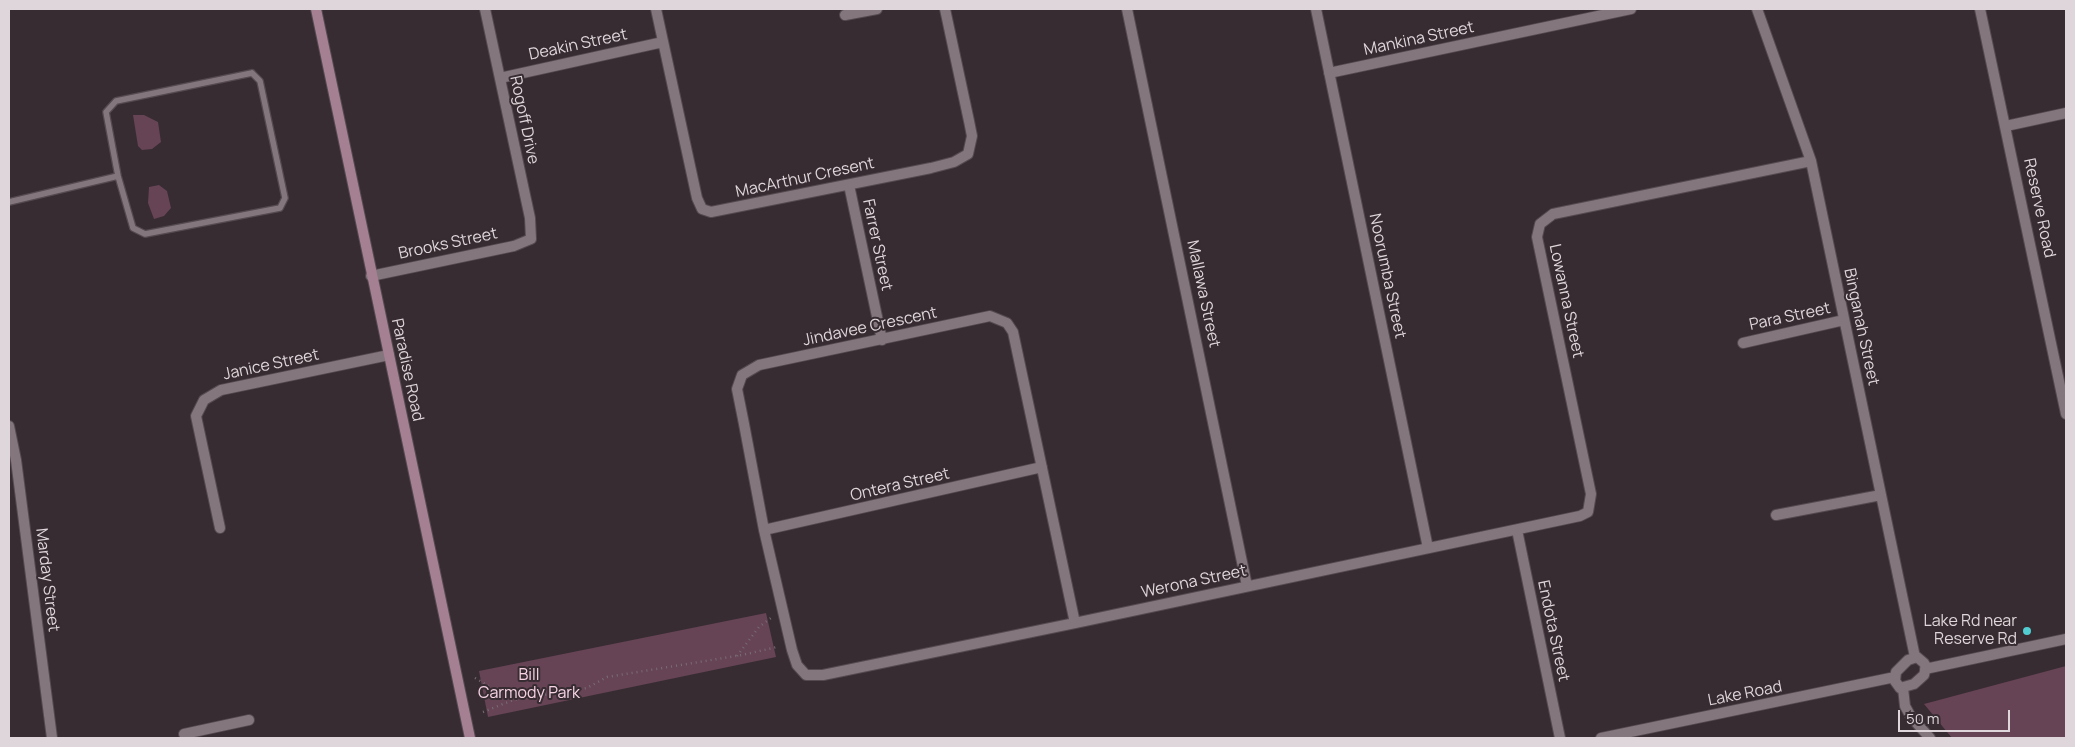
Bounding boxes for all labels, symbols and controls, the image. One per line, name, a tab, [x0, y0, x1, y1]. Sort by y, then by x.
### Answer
street label: Mankina Street	[1362, 18, 1476, 60]
street label: Deakin Street	[527, 25, 629, 65]
street label: Rogoff Drive	[505, 74, 543, 166]
street label: MacArthur Cresent	[734, 154, 876, 202]
street label: Reserve Road	[2019, 156, 2059, 260]
street label: Farrer Street	[858, 197, 896, 293]
street label: Noorumba Street	[1364, 212, 1410, 340]
street label: Brooks Street	[397, 224, 499, 264]
street label: Mallawa Street	[1182, 239, 1224, 349]
street label: Lowanna Street	[1545, 242, 1587, 360]
street label: Binganah Street	[1839, 267, 1883, 387]
street label: Para Street	[1748, 299, 1832, 335]
street label: Jindavee Crescent	[801, 303, 939, 351]
street label: Paradise Road	[387, 317, 427, 423]
street label: Janice Street	[221, 345, 321, 385]
street label: Ontera Street	[849, 464, 951, 506]
street label: Marday Street	[31, 527, 63, 633]
street label: Werona Street	[1140, 561, 1248, 603]
street label: Endota Street	[1533, 579, 1573, 683]
place label: Lake Rd near Reserve Rd	[1924, 612, 2017, 650]
marker: Lake Rd near Reserve Rd	[2021, 625, 2033, 637]
park label: Bill Carmody Park	[478, 666, 580, 704]
street label: Lake Road	[1706, 677, 1784, 711]
scale bar	[1900, 700, 2012, 732]
text: 50 m	[1906, 708, 1940, 729]

